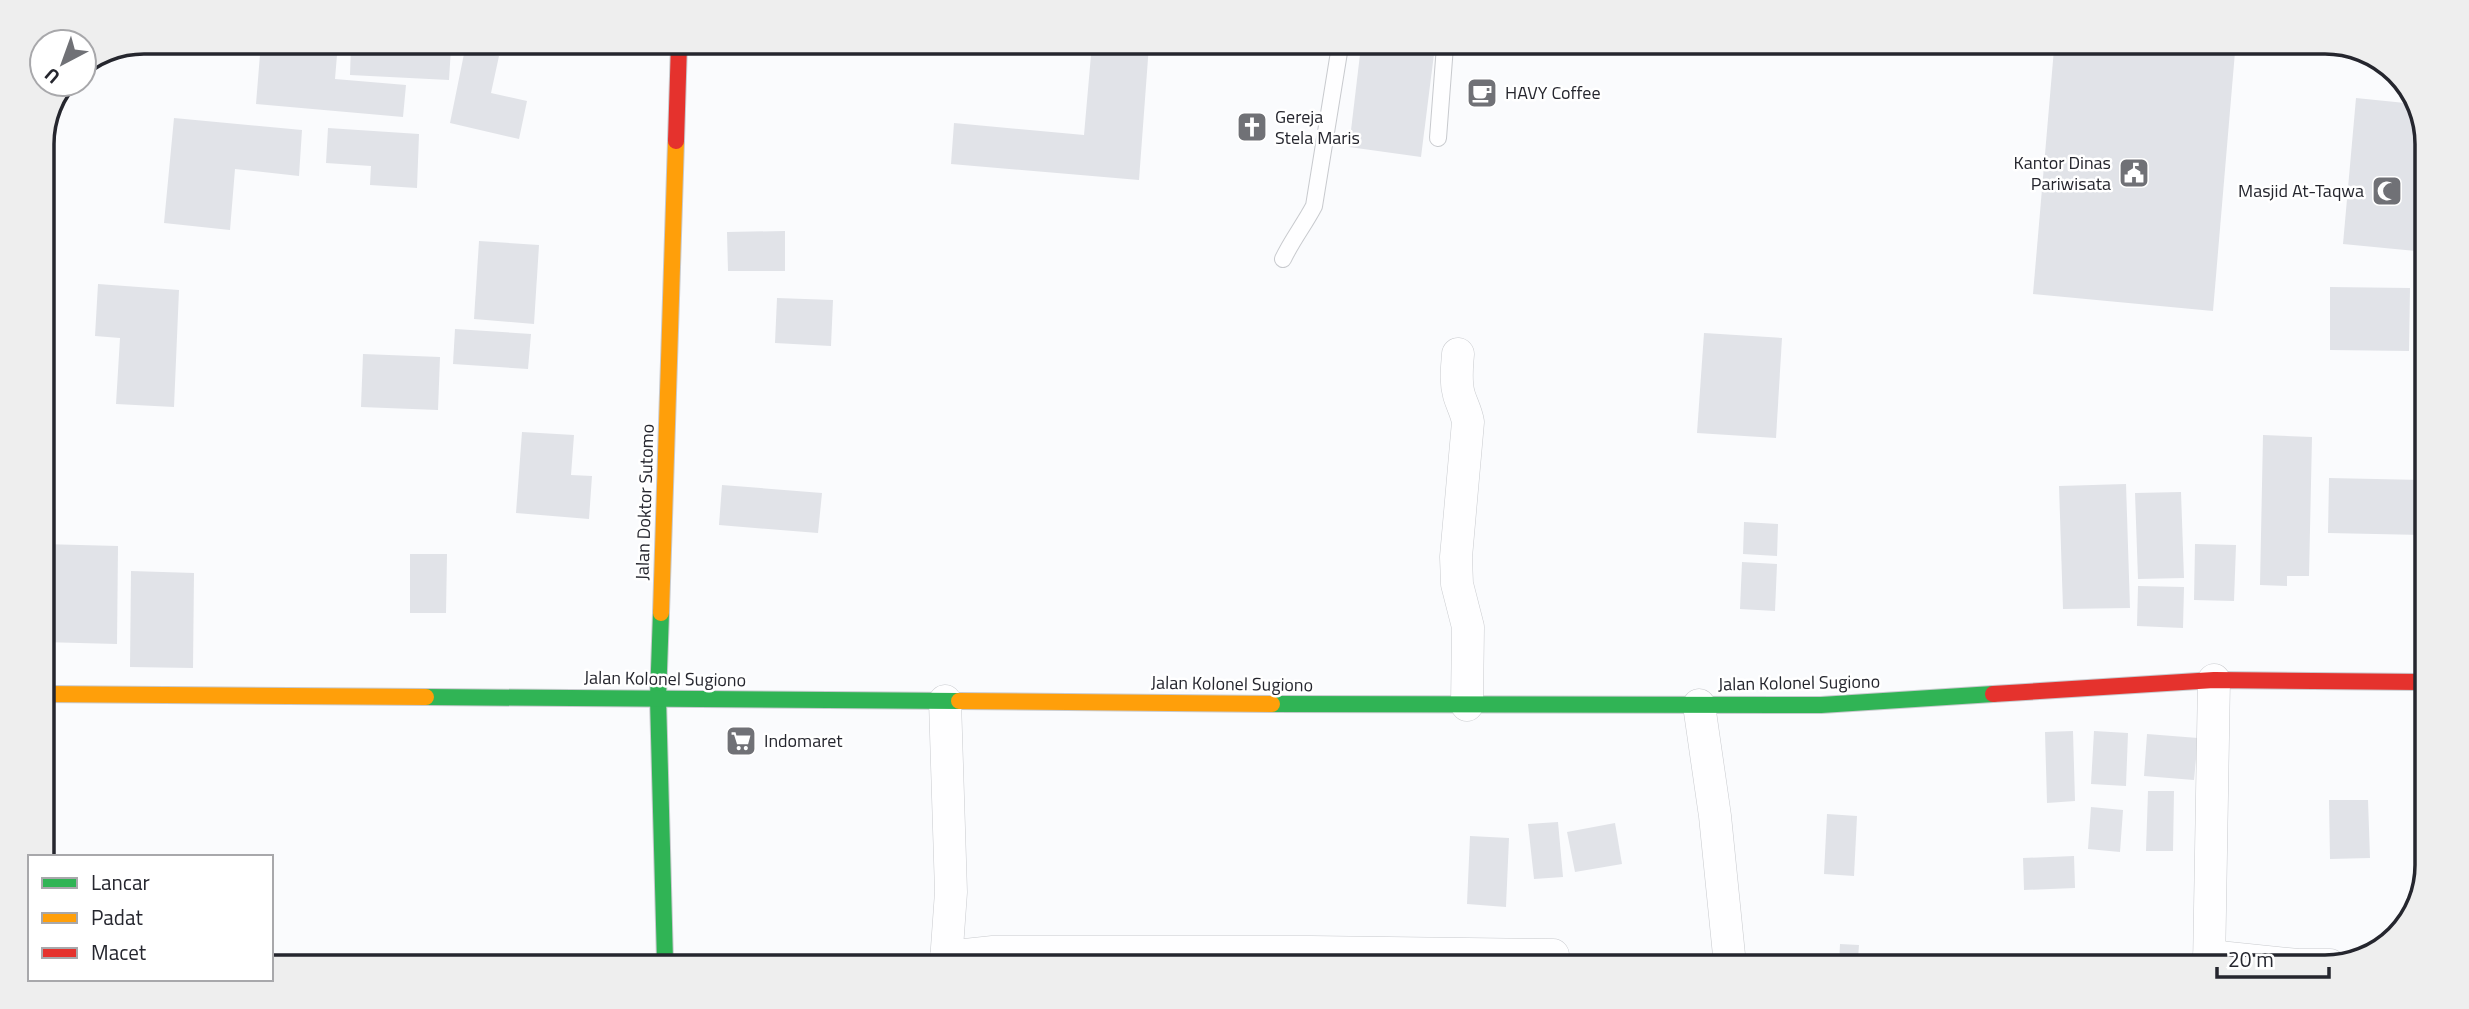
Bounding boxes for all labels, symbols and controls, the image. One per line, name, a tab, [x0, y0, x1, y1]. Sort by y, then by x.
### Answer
north arrow	[28, 28, 98, 98]
text: U	[37, 61, 66, 91]
cafe icon: HAVY Coffee	[1465, 76, 1499, 110]
place label: HAVY Coffee	[1505, 79, 1601, 106]
place label: Gereja Stela Maris	[1275, 103, 1360, 151]
church icon: Gereja Stela Maris	[1235, 110, 1269, 144]
place label: Kantor Dinas Pariwisata	[2014, 149, 2111, 197]
public building icon: Kantor Dinas Pariwisata	[2117, 156, 2151, 190]
mosque icon: Masjid At-Taqwa	[2370, 174, 2404, 208]
place label: Masjid At-Taqwa	[2238, 177, 2364, 204]
street label: Jalan Doktor Sutomo	[628, 423, 661, 581]
street label: Jalan Kolonel Sugiono	[584, 664, 746, 693]
street label: Jalan Kolonel Sugiono	[1718, 668, 1880, 697]
street label: Jalan Kolonel Sugiono	[1151, 669, 1313, 698]
supermarket icon: Indomaret	[724, 724, 758, 758]
place label: Indomaret	[764, 727, 843, 754]
legend	[28, 855, 273, 981]
text: Lancar	[91, 866, 150, 898]
text: Padat	[91, 901, 143, 933]
text: Macet	[91, 936, 147, 968]
scale bar	[2217, 936, 2329, 980]
text: 20 m	[2228, 943, 2274, 975]

